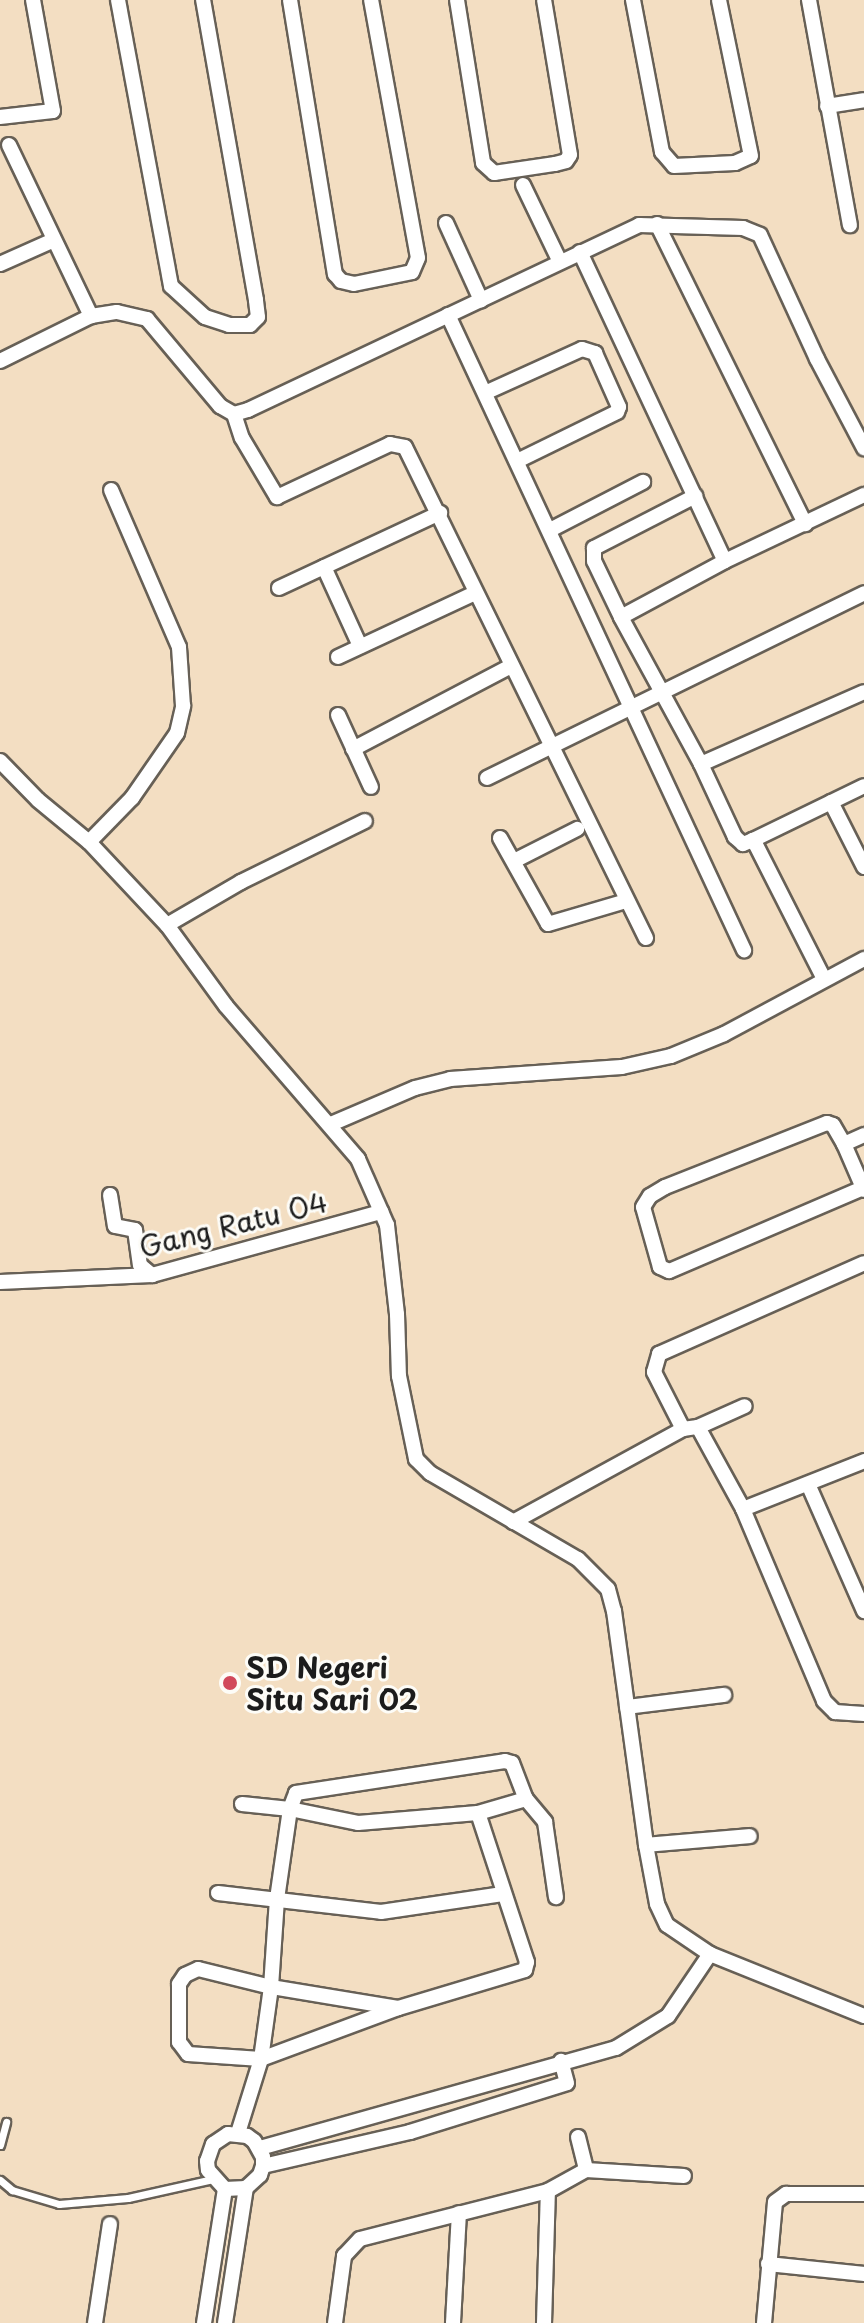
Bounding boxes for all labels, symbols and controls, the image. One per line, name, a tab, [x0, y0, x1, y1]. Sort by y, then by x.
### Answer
street label: Gang Ratu 04	[135, 1184, 331, 1264]
place label: SD Negeri Situ Sari 02	[246, 1650, 419, 1716]
marker: SD Negeri Situ Sari 02	[221, 1674, 239, 1692]

